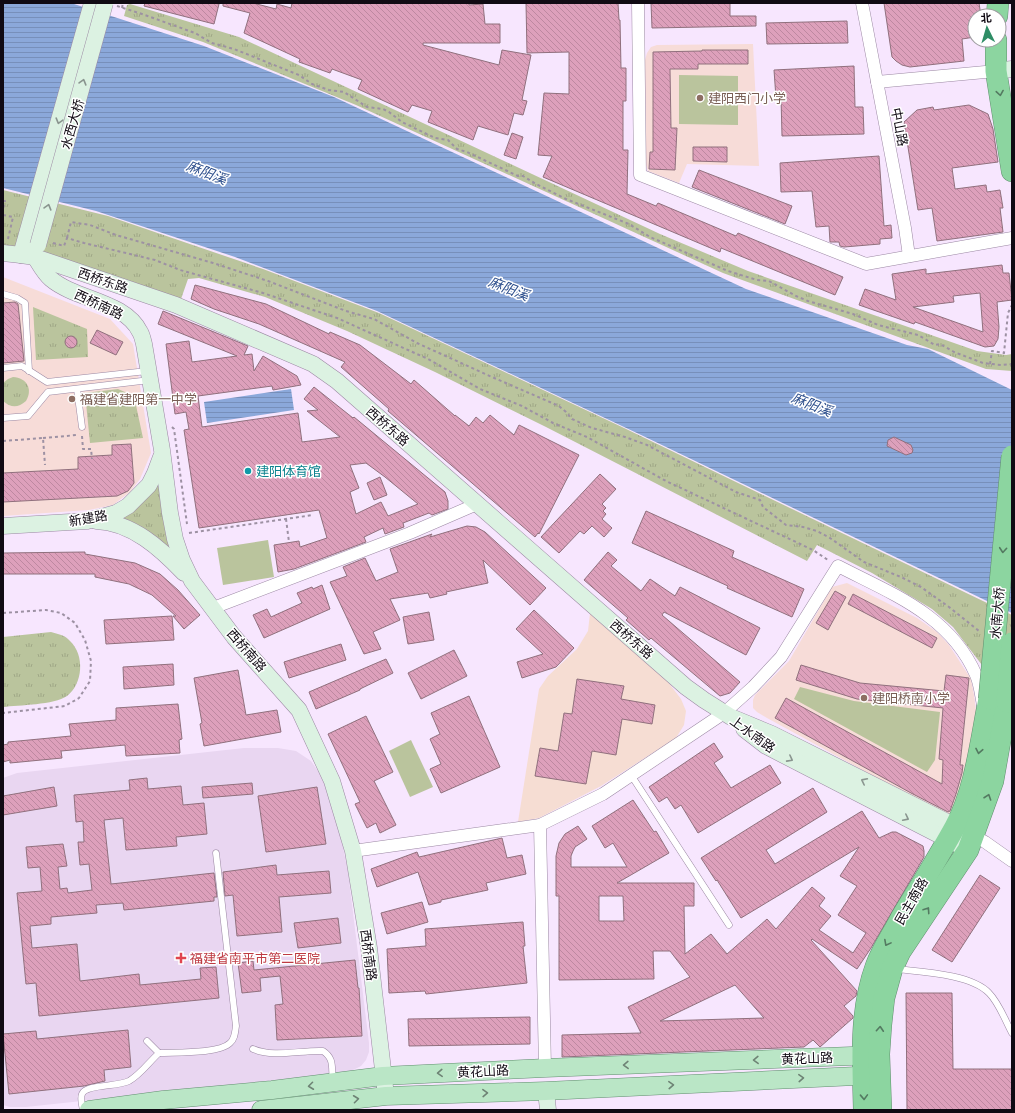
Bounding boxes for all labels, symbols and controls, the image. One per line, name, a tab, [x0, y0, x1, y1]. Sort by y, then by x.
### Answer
north arrow	[967, 8, 1007, 48]
text: 北	[980, 10, 992, 25]
one-way arrow	[79, 78, 87, 85]
place label: 建阳西门小学	[708, 89, 786, 107]
one-way arrow	[995, 90, 1004, 96]
marker: 建阳西门小学	[695, 93, 705, 103]
street label: 水西大桥	[56, 97, 88, 151]
street label: 中山路	[887, 106, 913, 148]
one-way arrow	[55, 118, 64, 125]
water label: 麻阳溪	[184, 156, 232, 189]
one-way arrow	[44, 204, 52, 210]
street label: 西桥东路	[75, 263, 131, 297]
water label: 麻阳溪	[486, 272, 534, 305]
street label: 西桥南路	[72, 285, 126, 323]
water label: 麻阳溪	[789, 388, 837, 421]
place label: 福建省建阳第一中学	[80, 390, 197, 408]
marker: 福建省建阳第一中学	[67, 394, 77, 404]
street label: 西桥东路	[362, 402, 414, 450]
place label: 建阳体育馆	[256, 462, 321, 480]
marker: 建阳体育馆	[243, 466, 253, 476]
street label: 新建路	[67, 506, 109, 530]
one-way arrow	[999, 547, 1008, 553]
street label: 水南大桥	[986, 586, 1008, 640]
street label: 西桥东路	[606, 615, 658, 663]
street label: 西桥南路	[223, 624, 271, 676]
place label: 建阳桥南小学	[872, 689, 950, 707]
marker: 建阳桥南小学	[859, 693, 869, 703]
street label: 上水南路	[727, 711, 779, 757]
one-way arrow	[975, 748, 983, 754]
one-way arrow	[786, 754, 793, 762]
one-way arrow	[861, 778, 868, 785]
one-way arrow	[983, 793, 992, 800]
one-way arrow	[901, 813, 909, 821]
street label: 民主南路	[890, 874, 932, 928]
one-way arrow	[922, 908, 929, 915]
street label: 西桥南路	[356, 928, 382, 982]
one-way arrow	[885, 939, 892, 946]
place label: 福建省南平市第二医院	[190, 949, 320, 967]
marker: 福建省南平市第二医院	[175, 952, 187, 964]
one-way arrow	[876, 1026, 885, 1032]
street label: 黄花山路	[781, 1048, 833, 1068]
one-way arrow	[753, 1055, 759, 1064]
street label: 黄花山路	[457, 1061, 509, 1081]
one-way arrow	[623, 1061, 629, 1069]
one-way arrow	[437, 1069, 443, 1078]
one-way arrow	[798, 1074, 804, 1083]
one-way arrow	[668, 1080, 674, 1089]
one-way arrow	[308, 1081, 314, 1090]
one-way arrow	[482, 1088, 488, 1097]
one-way arrow	[860, 1094, 868, 1100]
one-way arrow	[353, 1095, 359, 1104]

